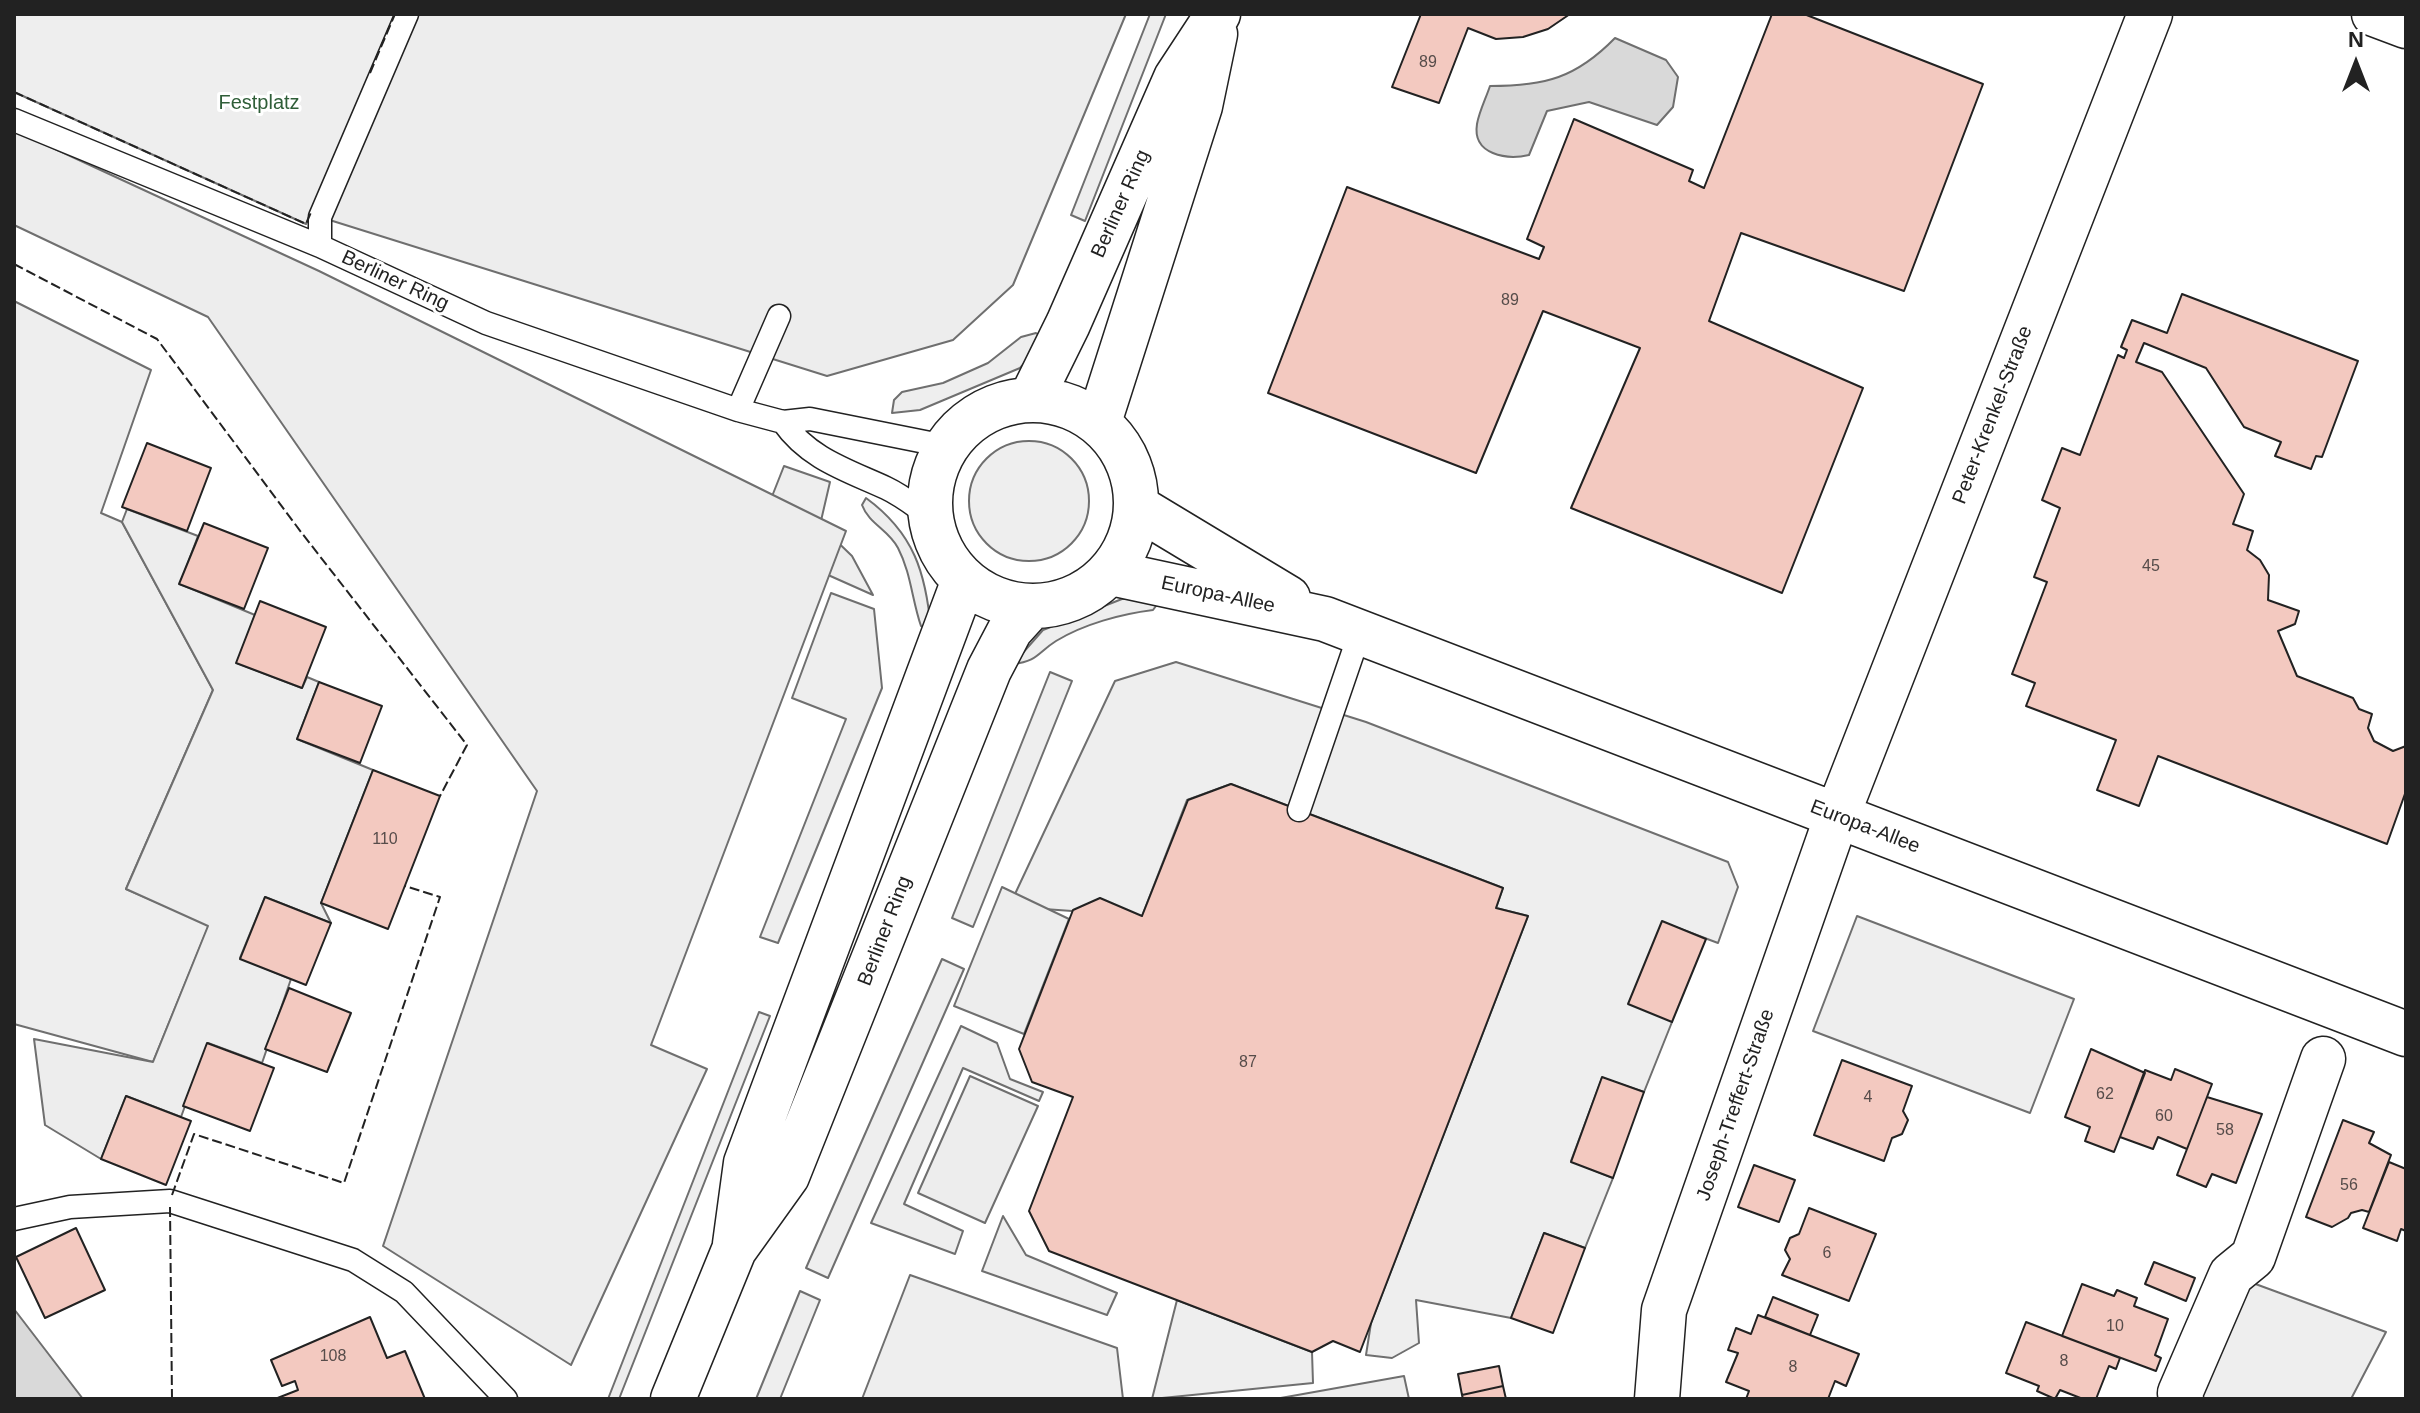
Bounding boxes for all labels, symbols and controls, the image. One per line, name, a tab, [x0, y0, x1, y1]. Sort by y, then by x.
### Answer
north arrow	[2316, 24, 2396, 104]
text: N	[2348, 27, 2364, 52]
house number: 89	[1419, 53, 1437, 73]
park label: Festplatz	[218, 91, 300, 115]
street label: Berliner Ring	[1087, 146, 1155, 262]
street label: Berliner Ring	[338, 246, 452, 316]
house number: 89	[1501, 291, 1519, 311]
street label: Peter-Krenkel-Straße	[1948, 322, 2038, 508]
house number: 45	[2142, 557, 2160, 577]
street label: Europa-Allee	[1159, 571, 1277, 619]
street label: Europa-Allee	[1807, 795, 1923, 859]
house number: 110	[372, 830, 398, 850]
street label: Berliner Ring	[853, 873, 917, 989]
street label: Joseph-Treffert-Straße	[1692, 1006, 1780, 1204]
house number: 87	[1239, 1053, 1257, 1073]
house number: 62	[2096, 1085, 2114, 1105]
house number: 4	[1864, 1088, 1872, 1108]
house number: 60	[2155, 1107, 2173, 1127]
house number: 58	[2216, 1121, 2234, 1141]
house number: 56	[2340, 1176, 2358, 1196]
house number: 6	[1823, 1244, 1831, 1264]
house number: 10	[2106, 1317, 2124, 1337]
house number: 108	[320, 1347, 346, 1367]
house number: 8	[2060, 1352, 2068, 1372]
house number: 8	[1789, 1358, 1797, 1378]

